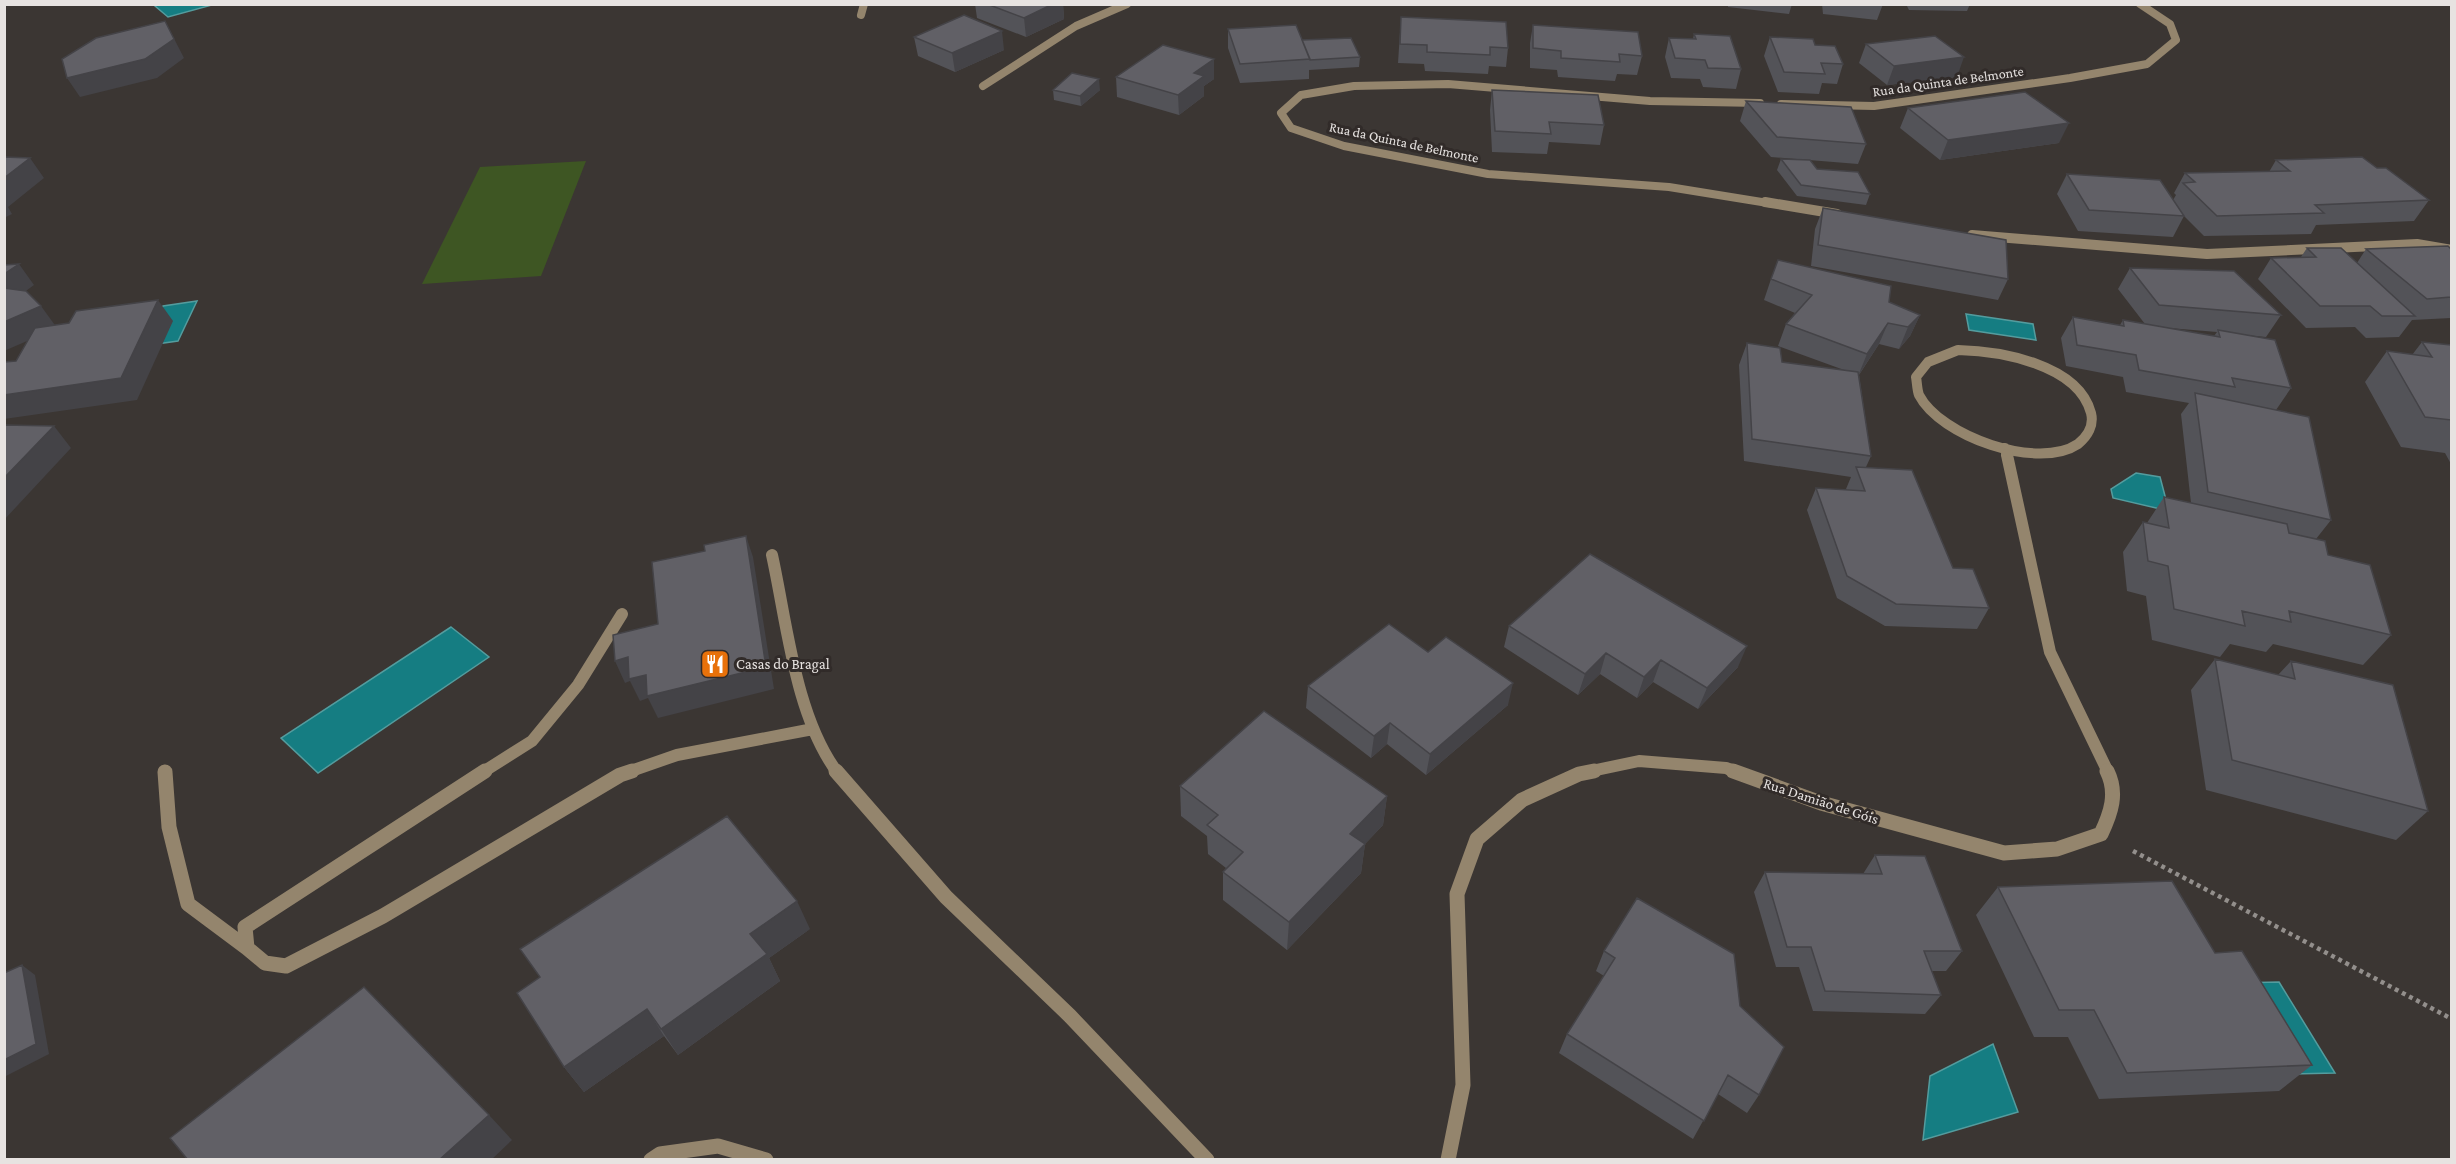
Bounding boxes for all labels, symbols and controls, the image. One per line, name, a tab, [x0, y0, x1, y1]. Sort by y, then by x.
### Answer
street label: Rua da Quinta de Belmonte	[1871, 62, 2025, 100]
street label: Rua da Quinta de Belmonte	[1328, 118, 1480, 166]
restaurant icon: Casas do Bragal	[699, 648, 731, 680]
place label: Casas do Bragal	[736, 656, 830, 673]
street label: Rua Damião de Góis	[1761, 775, 1881, 827]

